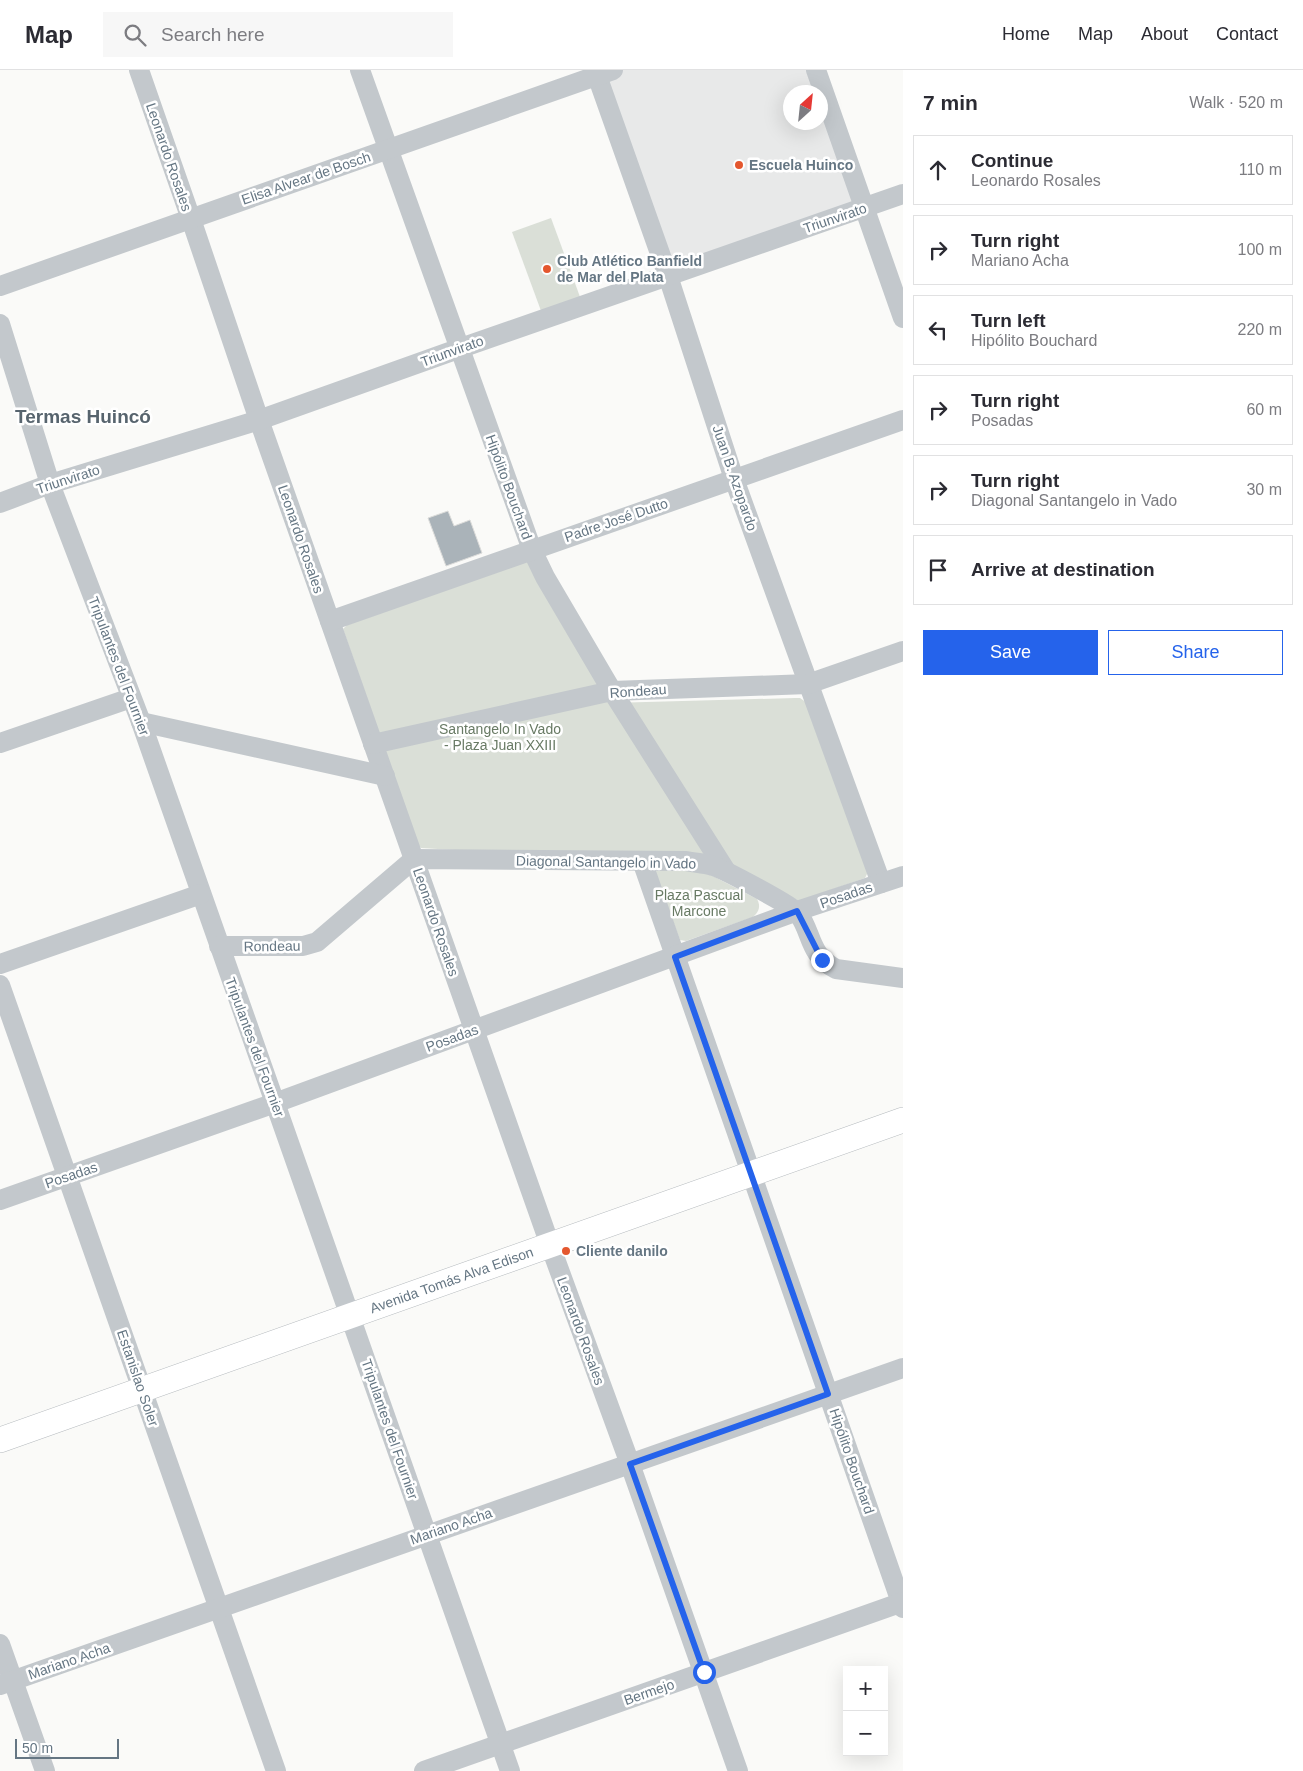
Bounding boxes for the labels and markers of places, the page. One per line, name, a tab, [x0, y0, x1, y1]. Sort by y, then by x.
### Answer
place label: Escuela Huinco	[749, 157, 853, 173]
marker: Escuela Huinco	[733, 159, 745, 171]
place label: Club Atlético Banfield de Mar del Plata	[557, 253, 702, 285]
marker: Club Atlético Banfield de Mar del Plata	[541, 263, 553, 275]
place label: Cliente danilo	[576, 1243, 668, 1259]
marker: Cliente danilo	[560, 1245, 572, 1257]

